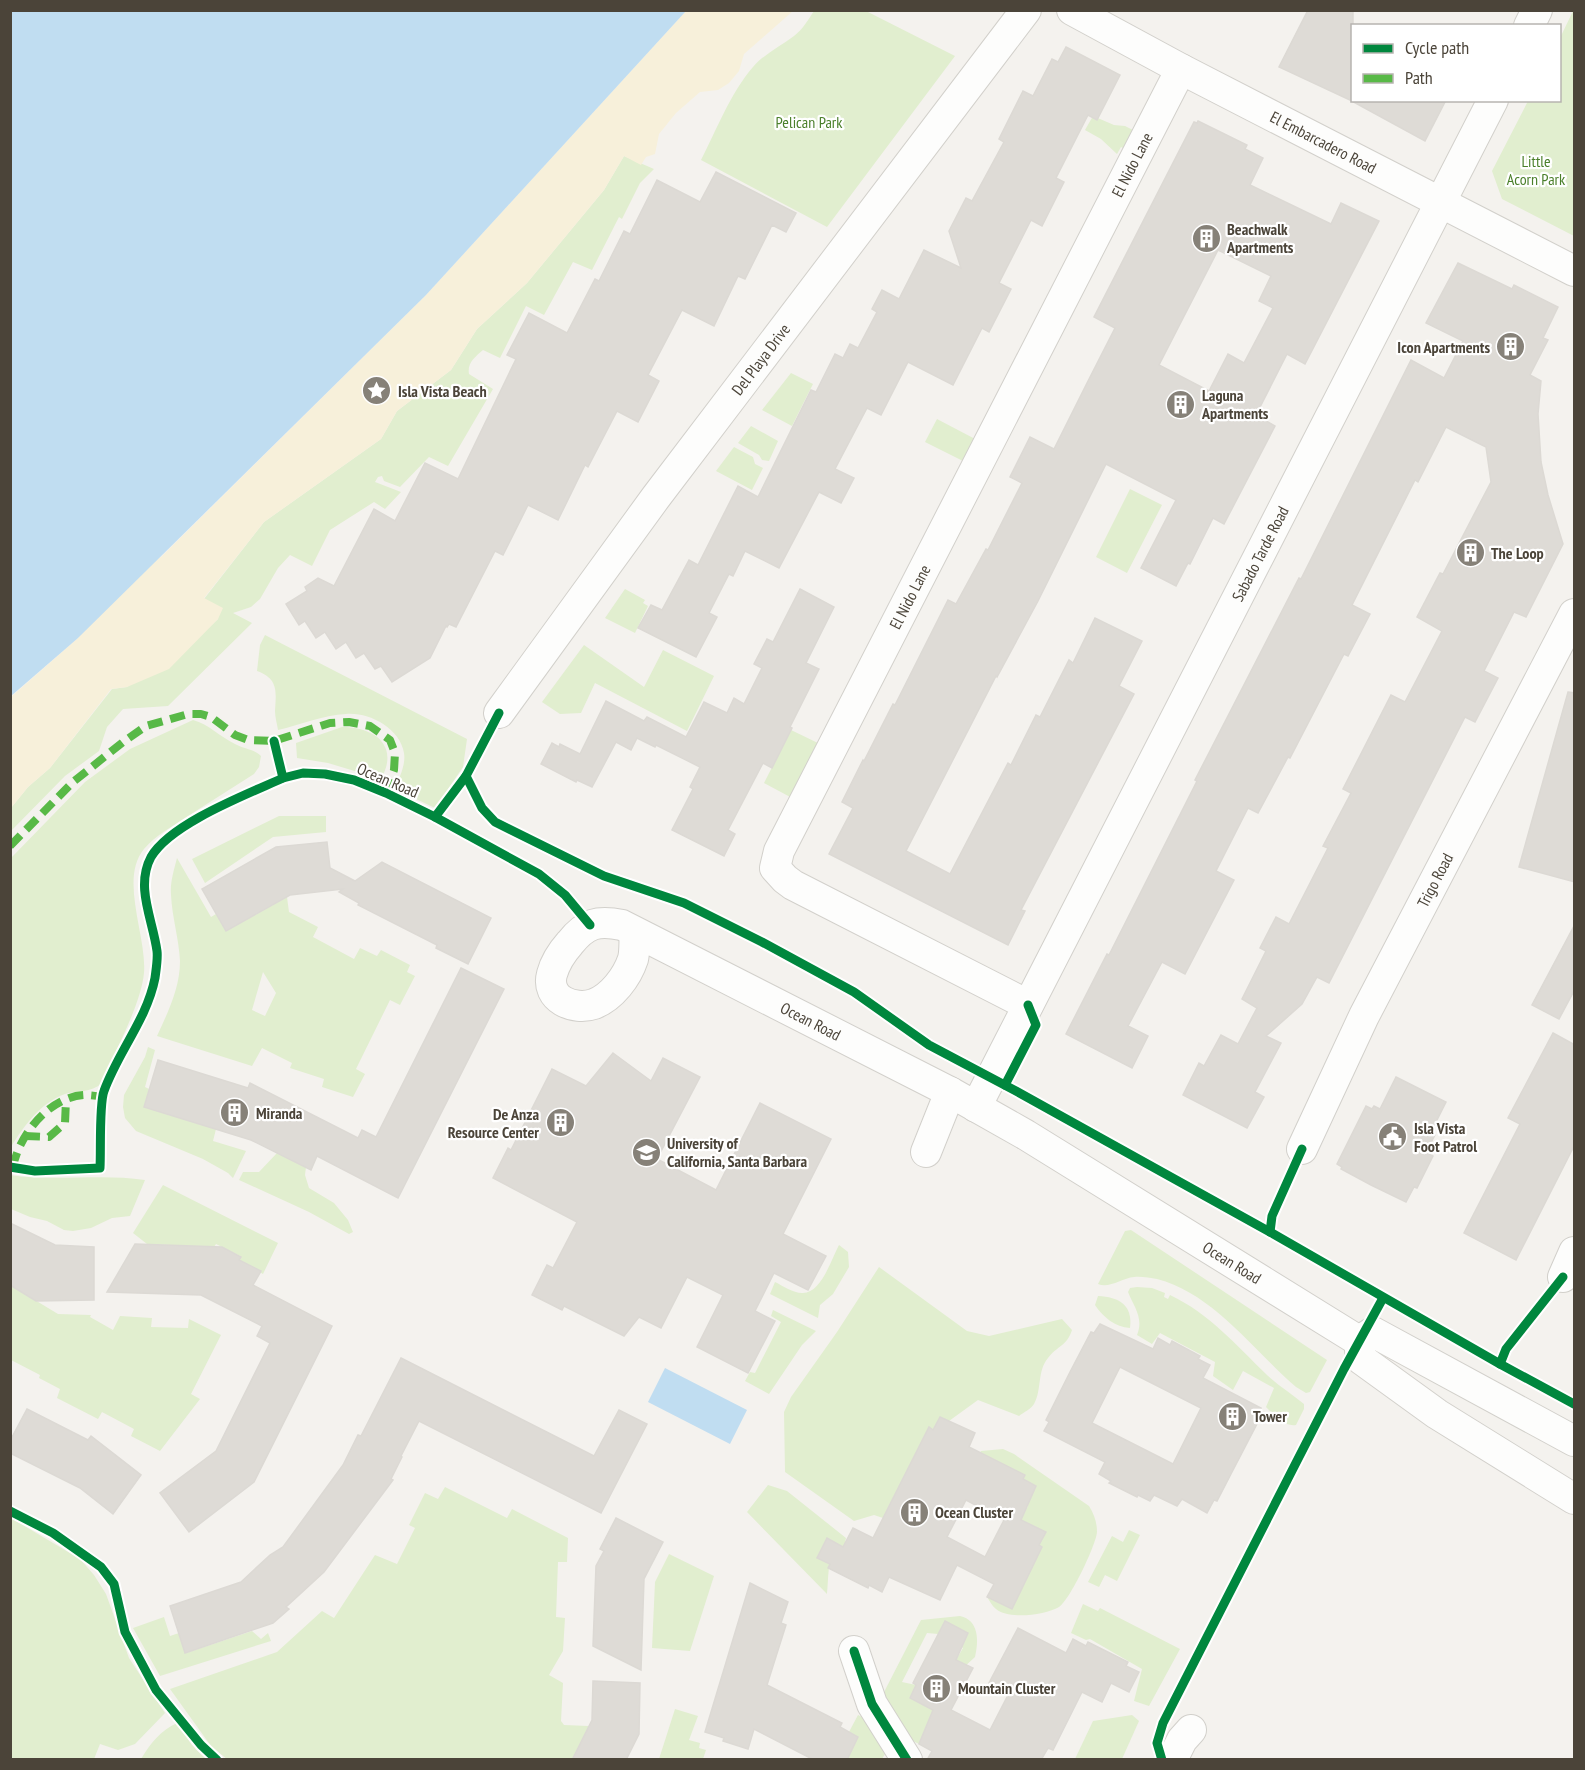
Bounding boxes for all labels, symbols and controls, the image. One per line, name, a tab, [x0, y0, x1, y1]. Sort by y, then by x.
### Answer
legend	[1351, 24, 1561, 102]
text: Cycle path	[1405, 36, 1469, 59]
text: Path	[1405, 66, 1433, 89]
street label: El Embarcadero Road	[1267, 107, 1380, 178]
park label: Pelican Park	[776, 112, 843, 132]
street label: El Nido Lane	[1107, 129, 1157, 200]
park label: Little Acorn Park	[1507, 151, 1566, 189]
place label: Beachwalk Apartments	[1226, 219, 1294, 257]
building icon: Beachwalk Apartments	[1190, 222, 1222, 254]
street label: Del Playa Drive	[727, 320, 794, 399]
building icon: Icon Apartments	[1495, 331, 1527, 363]
place label: Icon Apartments	[1397, 337, 1490, 357]
place icon: Isla Vista Beach	[361, 375, 393, 407]
place label: Isla Vista Beach	[398, 381, 487, 401]
place label: Laguna Apartments	[1201, 385, 1269, 423]
building icon: Laguna Apartments	[1165, 388, 1197, 420]
street label: Sabado Tarde Road	[1227, 503, 1293, 605]
building icon: The Loop	[1454, 537, 1486, 569]
place label: The Loop	[1491, 543, 1544, 563]
street label: El Nido Lane	[885, 561, 935, 632]
street label: Ocean Road	[354, 758, 422, 802]
street label: Trigo Road	[1413, 850, 1457, 911]
street label: Ocean Road	[777, 997, 844, 1045]
building icon: Miranda	[219, 1097, 251, 1129]
place label: Miranda	[256, 1103, 303, 1123]
place label: De Anza Resource Center	[448, 1104, 539, 1142]
building icon: De Anza Resource Center	[544, 1107, 576, 1139]
place label: Isla Vista Foot Patrol	[1414, 1118, 1477, 1156]
public building icon: Isla Vista Foot Patrol	[1377, 1121, 1409, 1153]
place label: University of California, Santa Barbara	[667, 1133, 807, 1171]
school or university icon: University of California, Santa Barbara	[630, 1136, 662, 1168]
street label: Ocean Road	[1199, 1237, 1265, 1288]
building icon: Tower	[1216, 1400, 1248, 1432]
place label: Tower	[1253, 1406, 1287, 1426]
building icon: Ocean Cluster	[898, 1496, 930, 1528]
place label: Ocean Cluster	[935, 1502, 1013, 1522]
building icon: Mountain Cluster	[921, 1672, 953, 1704]
place label: Mountain Cluster	[958, 1678, 1056, 1698]

